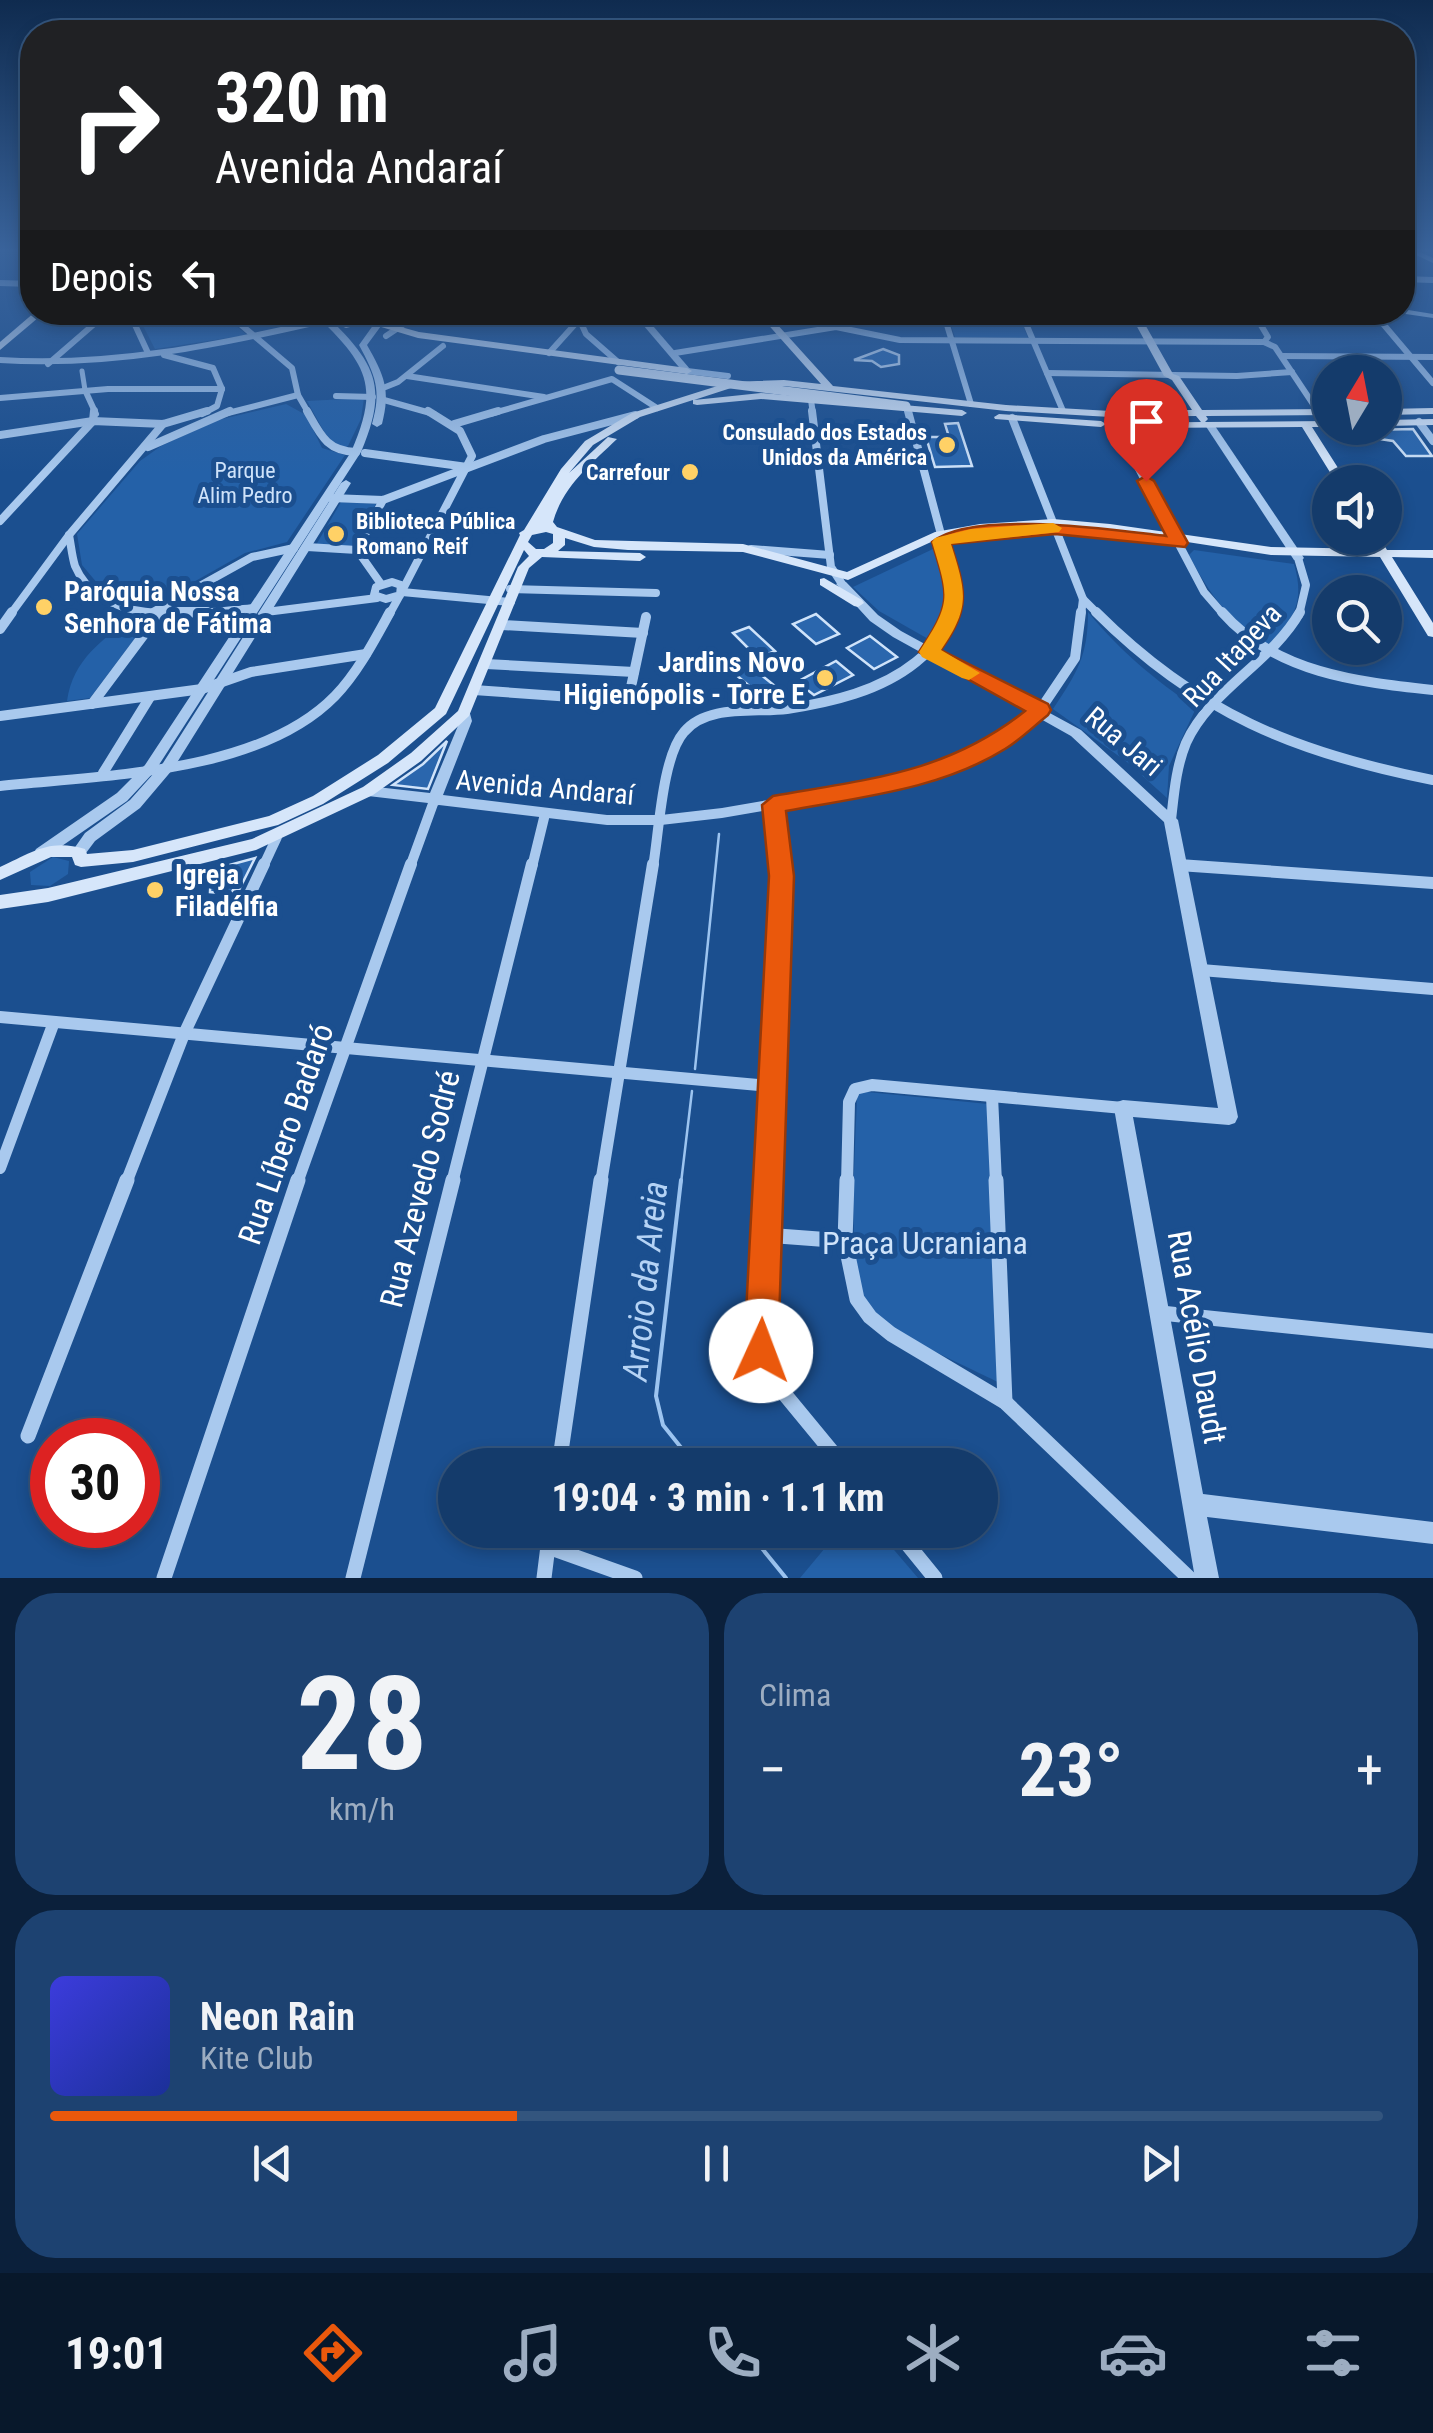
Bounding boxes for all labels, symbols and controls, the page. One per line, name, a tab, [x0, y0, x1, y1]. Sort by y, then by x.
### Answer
text: 320 m	[215, 57, 389, 139]
icon: right	[50, 60, 180, 190]
text: Avenida Andaraí	[215, 141, 503, 194]
icon: left	[173, 250, 228, 305]
text: Depois	[50, 256, 153, 300]
north arrow	[1312, 355, 1402, 445]
map controls	[1312, 355, 1402, 665]
pin	[1104, 379, 1189, 482]
icon: arrive	[1119, 394, 1174, 449]
place label: Consulado dos Estados Unidos da América	[722, 420, 927, 470]
marker: Consulado dos Estados Unidos da América	[936, 434, 958, 456]
park label: Parque Alim Pedro	[197, 458, 293, 508]
place label: Carrefour	[586, 460, 670, 485]
marker: Carrefour	[679, 461, 701, 483]
button: sound	[1312, 465, 1402, 555]
place label: Biblioteca Pública Romano Reif	[356, 509, 515, 559]
marker: Biblioteca Pública Romano Reif	[325, 523, 347, 545]
place label: Paróquia Nossa Senhora de Fátima	[64, 575, 272, 640]
button: search	[1312, 575, 1402, 665]
marker: Paróquia Nossa Senhora de Fátima	[33, 596, 55, 618]
street label: Rua Itapeva	[1176, 597, 1288, 714]
place label: Jardins Novo Higienópolis - Torre E	[563, 646, 805, 711]
marker: Jardins Novo Higienópolis - Torre E	[814, 667, 836, 689]
street label: Rua Jari	[1079, 700, 1169, 783]
street label: Avenida Andaraí	[454, 763, 637, 812]
place label: Igreja Filadélfia	[175, 858, 278, 923]
marker: Igreja Filadélfia	[144, 879, 166, 901]
street label: Rua Líbero Badaró	[230, 1019, 342, 1249]
street label: Rua Azevedo Sodré	[372, 1066, 468, 1312]
water label: Arroio da Areia	[614, 1179, 676, 1385]
park label: Praça Ucraniana	[822, 1224, 1028, 1262]
street label: Rua Acélio Daudt	[1160, 1227, 1234, 1447]
position arrow	[709, 1299, 813, 1403]
speed limit sign: 30	[30, 1418, 160, 1548]
text: 19:04 · 3 min · 1.1 km	[552, 1476, 884, 1520]
text: 28	[296, 1648, 428, 1801]
text: Clima	[759, 1676, 831, 1714]
text: 23°	[1019, 1726, 1124, 1814]
text: −	[759, 1738, 787, 1802]
text: +	[1356, 1738, 1383, 1802]
text: km/h	[329, 1790, 395, 1828]
text: Neon Rain	[200, 1995, 355, 2039]
text: Kite Club	[200, 2039, 313, 2077]
icon: previous	[245, 2136, 300, 2191]
icon: pause	[689, 2136, 744, 2191]
icon: next	[1133, 2136, 1188, 2191]
icon: directions	[298, 2318, 368, 2388]
icon: music	[498, 2318, 568, 2388]
icon: phone	[698, 2318, 768, 2388]
icon: climate	[898, 2318, 968, 2388]
icon: car	[1098, 2318, 1168, 2388]
icon: filters	[1298, 2318, 1368, 2388]
text: 19:01	[65, 2327, 168, 2380]

